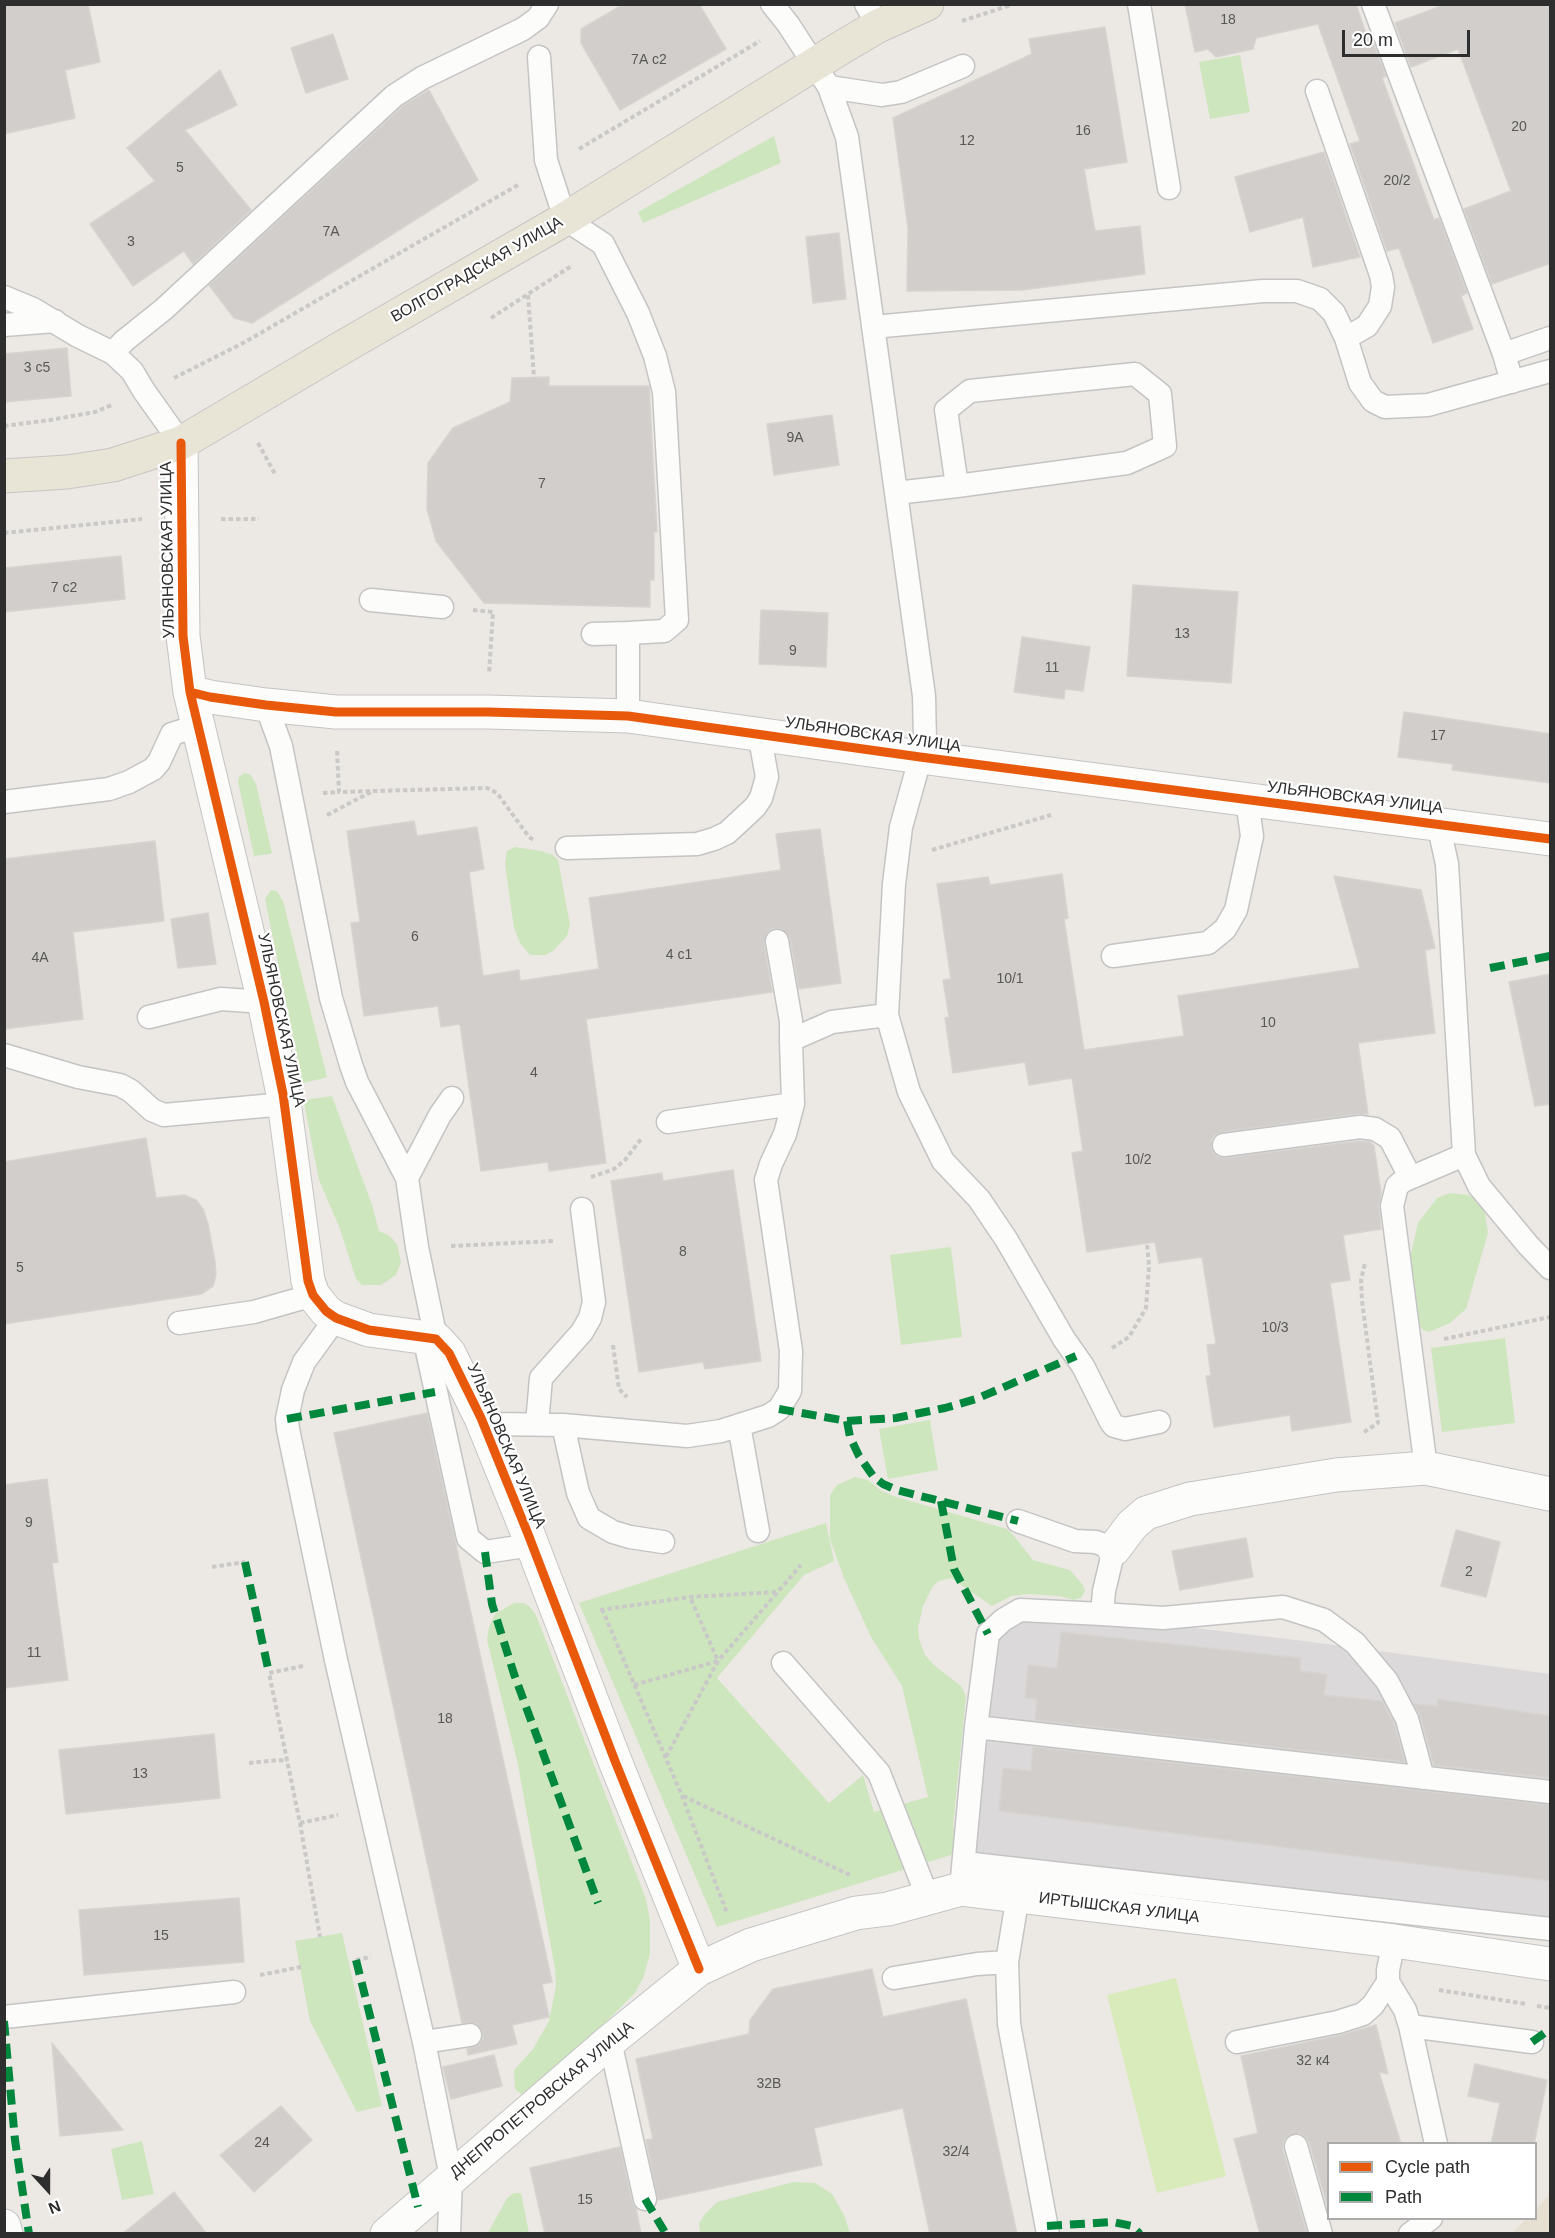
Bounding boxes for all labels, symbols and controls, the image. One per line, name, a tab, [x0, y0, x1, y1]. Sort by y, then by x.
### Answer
house number: 18	[1220, 12, 1236, 28]
scale bar	[1345, 18, 1472, 56]
text: 20 m	[1353, 30, 1393, 50]
house number: 7А с2	[631, 52, 667, 68]
house number: 20	[1511, 119, 1527, 135]
house number: 16	[1075, 123, 1091, 139]
house number: 12	[959, 133, 975, 149]
house number: 5	[176, 160, 184, 176]
house number: 20/2	[1383, 173, 1411, 189]
street label: ВОЛГОГРАДСКАЯ УЛИЦА	[388, 213, 566, 327]
house number: 7А	[322, 224, 340, 240]
house number: 3	[127, 234, 135, 250]
house number: 3 с5	[24, 360, 50, 376]
house number: 9А	[786, 430, 804, 446]
street label: УЛЬЯНОВСКАЯ УЛИЦА	[157, 461, 179, 639]
house number: 7	[538, 476, 546, 492]
house number: 7 с2	[51, 580, 77, 596]
house number: 13	[1174, 626, 1190, 642]
house number: 9	[789, 643, 797, 659]
house number: 11	[1045, 660, 1059, 676]
street label: УЛЬЯНОВСКАЯ УЛИЦА	[784, 713, 962, 757]
house number: 17	[1430, 728, 1446, 744]
street label: УЛЬЯНОВСКАЯ УЛИЦА	[1266, 778, 1444, 818]
house number: 6	[411, 929, 419, 945]
street label: УЛЬЯНОВСКАЯ УЛИЦА	[253, 931, 309, 1109]
house number: 4 с1	[666, 947, 692, 963]
house number: 4А	[31, 950, 49, 966]
house number: 10/1	[996, 971, 1024, 987]
house number: 10	[1260, 1015, 1276, 1031]
house number: 4	[530, 1065, 538, 1081]
house number: 10/2	[1124, 1152, 1152, 1168]
house number: 8	[679, 1244, 687, 1260]
house number: 5	[16, 1260, 24, 1276]
house number: 10/3	[1261, 1320, 1289, 1336]
street label: УЛЬЯНОВСКАЯ УЛИЦА	[463, 1361, 549, 1531]
house number: 9	[25, 1515, 33, 1531]
house number: 2	[1465, 1564, 1473, 1580]
house number: 11	[27, 1645, 41, 1661]
house number: 18	[437, 1711, 453, 1727]
house number: 13	[132, 1766, 148, 1782]
street label: ИРТЫШСКАЯ УЛИЦА	[1038, 1889, 1200, 1927]
house number: 15	[153, 1928, 169, 1944]
street label: ДНЕПРОПЕТРОВСКАЯ УЛИЦА	[446, 2017, 638, 2183]
house number: 32 к4	[1296, 2053, 1330, 2069]
house number: 32В	[757, 2076, 781, 2092]
house number: 24	[254, 2135, 270, 2151]
legend	[1327, 2142, 1537, 2220]
house number: 32/4	[942, 2144, 970, 2160]
text: Cycle path	[1385, 2157, 1470, 2177]
north arrow	[18, 2160, 78, 2220]
text: Path	[1385, 2187, 1422, 2207]
house number: 15	[577, 2192, 593, 2208]
text: N	[46, 2197, 63, 2217]

